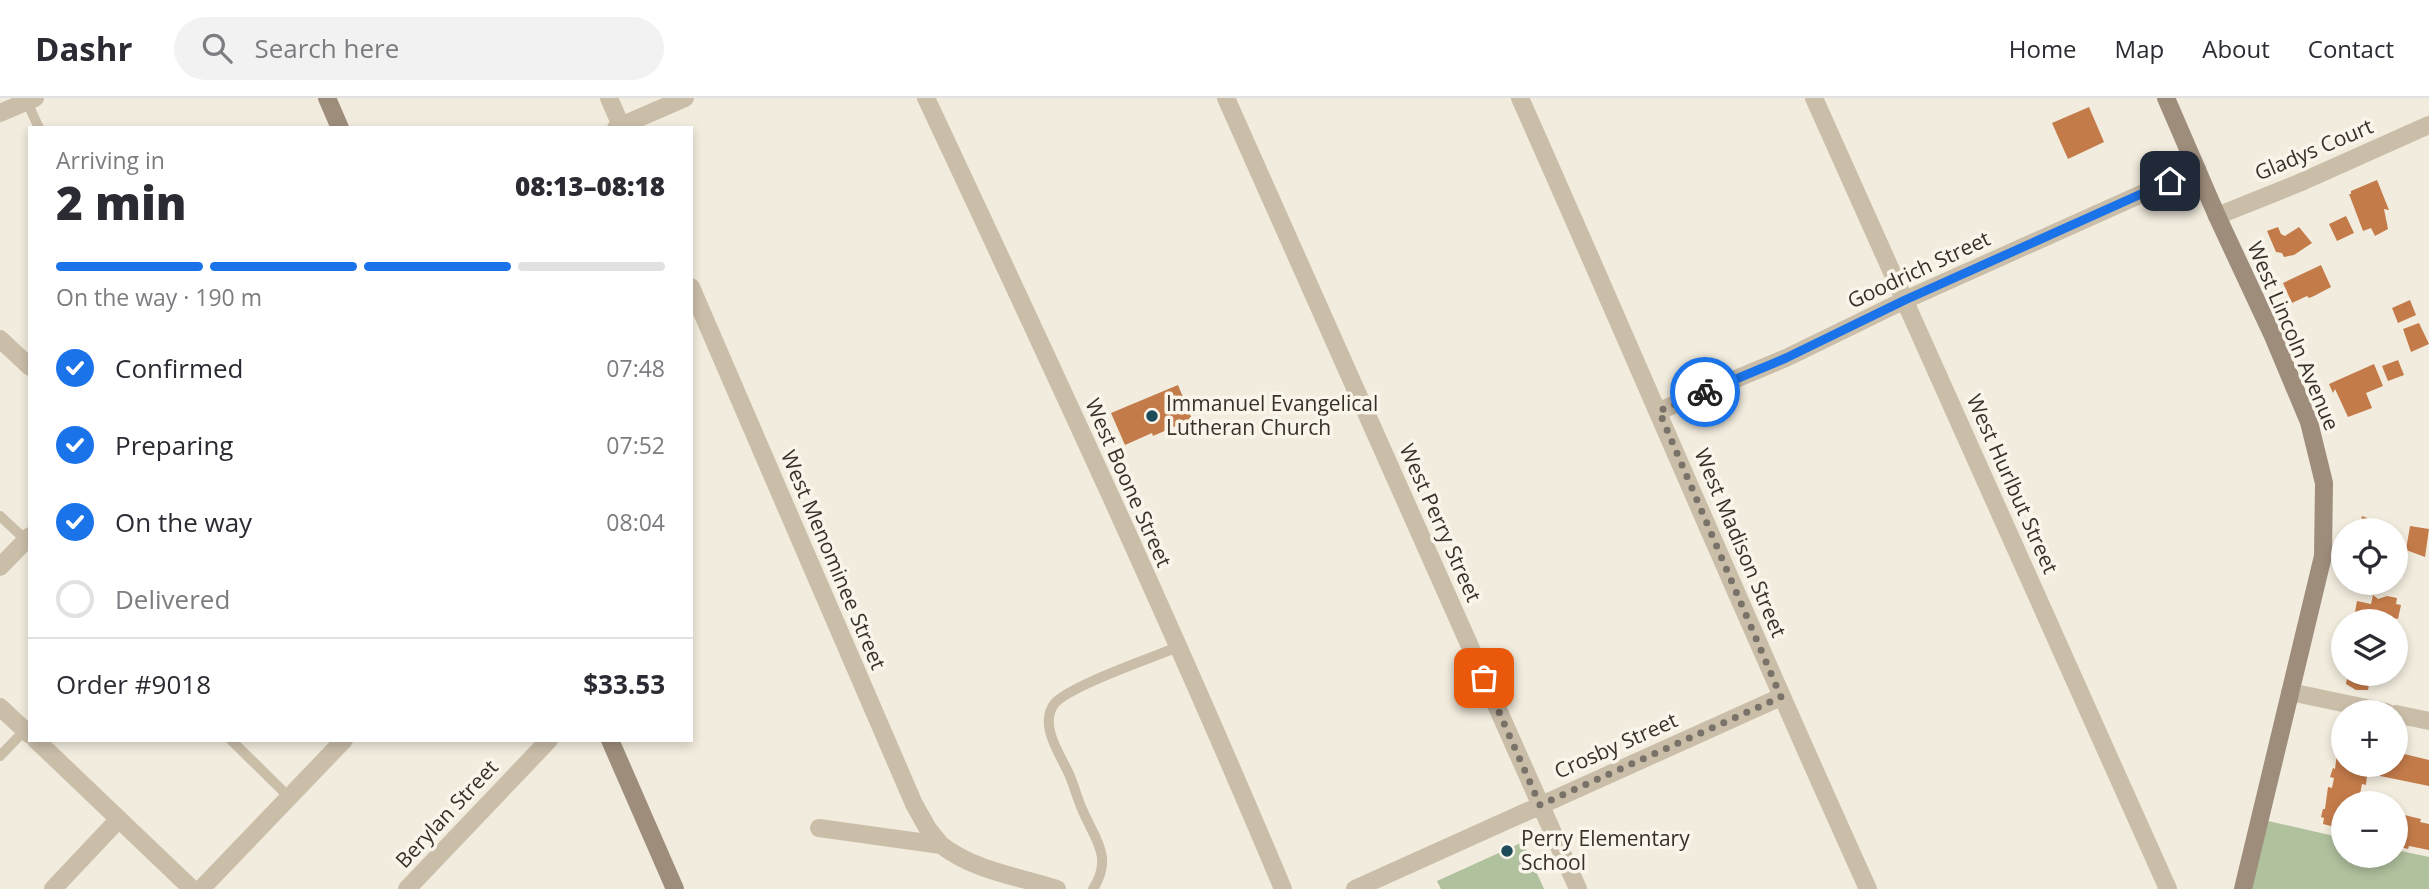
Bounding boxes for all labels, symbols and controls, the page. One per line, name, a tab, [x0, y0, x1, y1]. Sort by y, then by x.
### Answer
search box	[174, 17, 664, 80]
text: Dashr	[35, 26, 132, 71]
icon: search	[198, 29, 236, 67]
text: Search here	[254, 30, 399, 66]
text: Home	[2009, 32, 2077, 65]
text: Map	[2115, 32, 2164, 65]
text: About	[2202, 32, 2270, 65]
text: Contact	[2308, 32, 2394, 65]
street label: Gladys Court	[2250, 112, 2377, 187]
text: Arriving in	[56, 144, 165, 176]
pin	[2140, 151, 2200, 211]
icon: home	[2151, 162, 2189, 200]
text: 08:13–08:18	[515, 168, 665, 204]
text: 2 min	[56, 171, 187, 233]
street label: Goodrich Street	[1843, 224, 1994, 314]
street label: West Lincoln Avenue	[2241, 237, 2346, 434]
text: On the way · 190 m	[56, 281, 262, 313]
icon: check	[56, 349, 94, 387]
text: Confirmed	[115, 350, 243, 386]
text: 07:48	[606, 352, 665, 384]
courier	[1670, 357, 1740, 427]
icon: bike	[1686, 373, 1724, 411]
place label: Immanuel Evangelical Lutheran Church	[1166, 389, 1378, 441]
street label: West Hurlbut Street	[1961, 389, 2065, 578]
street label: West Boone Street	[1079, 394, 1179, 571]
marker: Immanuel Evangelical Lutheran Church	[1144, 408, 1160, 424]
icon: check	[56, 426, 94, 464]
text: Preparing	[115, 427, 233, 463]
text: 07:52	[606, 429, 665, 461]
street label: West Perry Street	[1393, 439, 1488, 606]
street label: West Madison Street	[1688, 444, 1793, 641]
street label: West Menominee Street	[775, 446, 893, 674]
icon: check	[56, 503, 94, 541]
text: On the way	[115, 504, 252, 540]
text: 08:04	[606, 506, 665, 538]
map controls	[2331, 518, 2408, 868]
button: locate	[2331, 518, 2408, 595]
text: Delivered	[115, 581, 230, 617]
button: layers	[2331, 609, 2408, 686]
pin	[1454, 648, 1514, 708]
icon: bag	[1465, 659, 1503, 697]
text: Order #9018	[56, 666, 211, 702]
text: $33.53	[583, 666, 665, 702]
button: +	[2331, 700, 2408, 777]
street label: Crosby Street	[1550, 705, 1682, 785]
street label: Berylan Street	[389, 753, 504, 873]
button: −	[2331, 791, 2408, 868]
place label: Perry Elementary School	[1521, 824, 1690, 876]
marker: Perry Elementary School	[1499, 843, 1515, 859]

